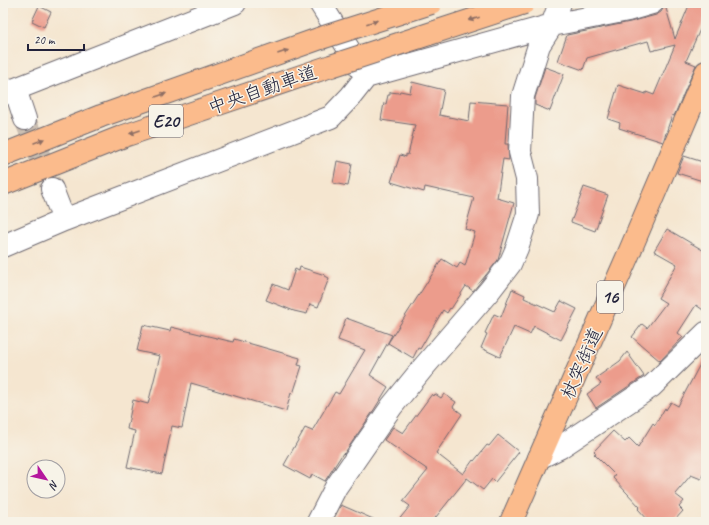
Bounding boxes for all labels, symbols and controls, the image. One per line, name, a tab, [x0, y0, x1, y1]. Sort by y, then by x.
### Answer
one-way arrow	[467, 16, 479, 22]
one-way arrow	[366, 19, 378, 25]
scale bar	[28, 26, 84, 52]
text: 20 m	[34, 32, 56, 48]
one-way arrow	[278, 48, 290, 54]
street label: 中央自動車道	[205, 60, 320, 120]
one-way arrow	[155, 92, 167, 98]
road number: E20	[149, 105, 183, 137]
one-way arrow	[129, 129, 141, 135]
one-way arrow	[34, 137, 46, 143]
road number: 16	[597, 281, 623, 313]
street label: 杖突街道	[555, 324, 608, 403]
north arrow	[26, 459, 66, 499]
text: N	[45, 478, 62, 493]

